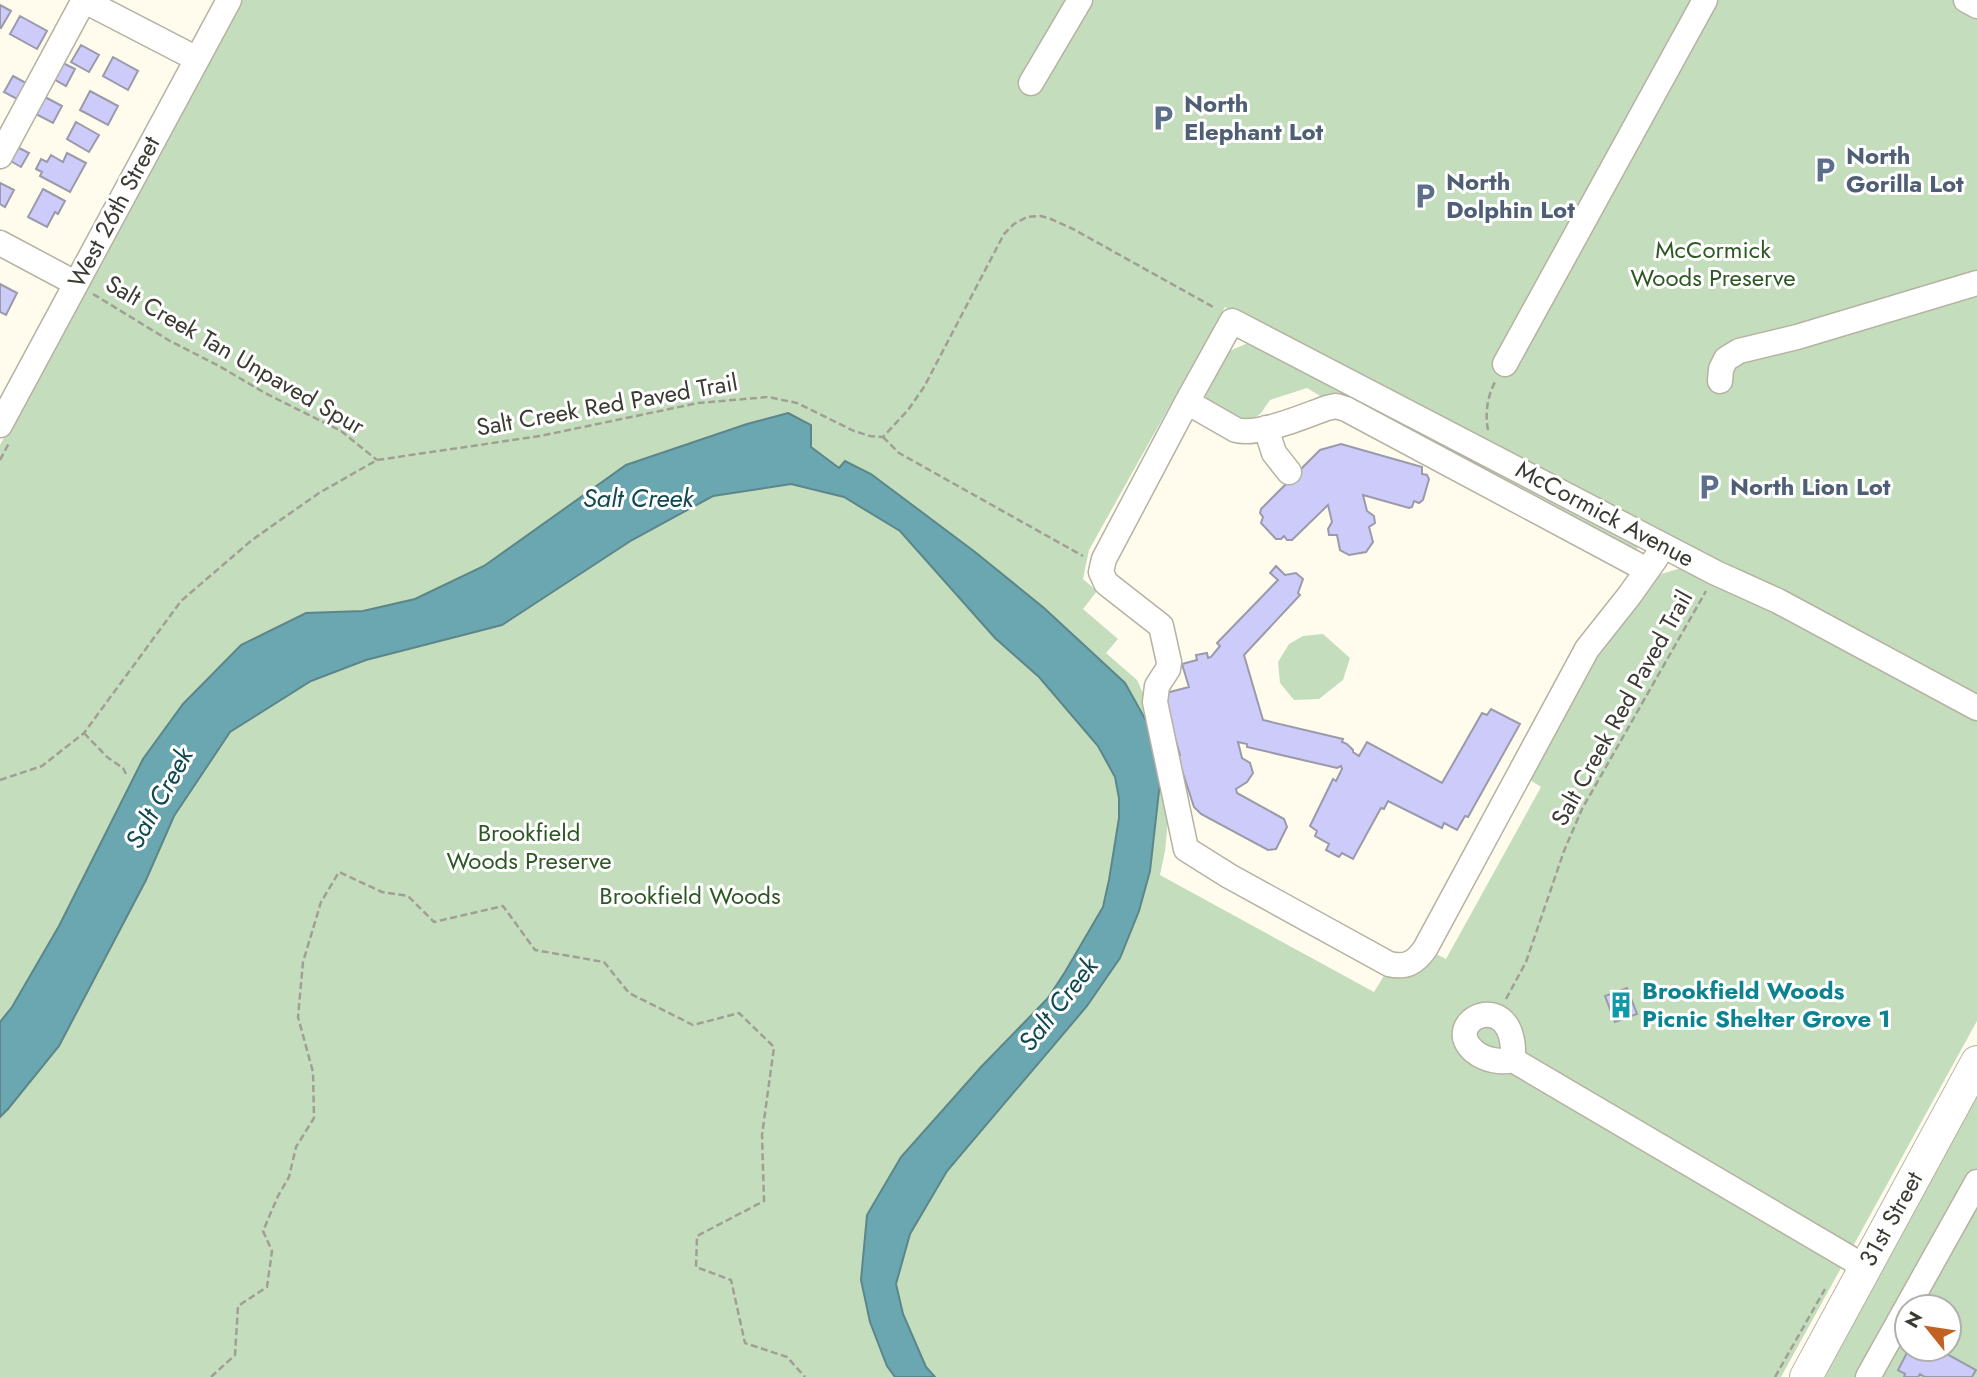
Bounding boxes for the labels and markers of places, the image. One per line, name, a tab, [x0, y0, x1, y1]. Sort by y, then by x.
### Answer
place label: North Elephant Lot	[1184, 86, 1324, 149]
parking icon: North Elephant Lot	[1148, 103, 1178, 133]
place label: North Gorilla Lot	[1846, 138, 1964, 201]
parking icon: North Gorilla Lot	[1810, 155, 1840, 185]
place label: North Dolphin Lot	[1446, 164, 1575, 227]
parking icon: North Dolphin Lot	[1410, 181, 1440, 211]
place label: North Lion Lot	[1730, 469, 1891, 504]
parking icon: North Lion Lot	[1694, 472, 1724, 502]
place label: Brookfield Woods Picnic Shelter Grove 1	[1642, 973, 1891, 1036]
building icon: Brookfield Woods Picnic Shelter Grove 1	[1606, 990, 1636, 1020]

